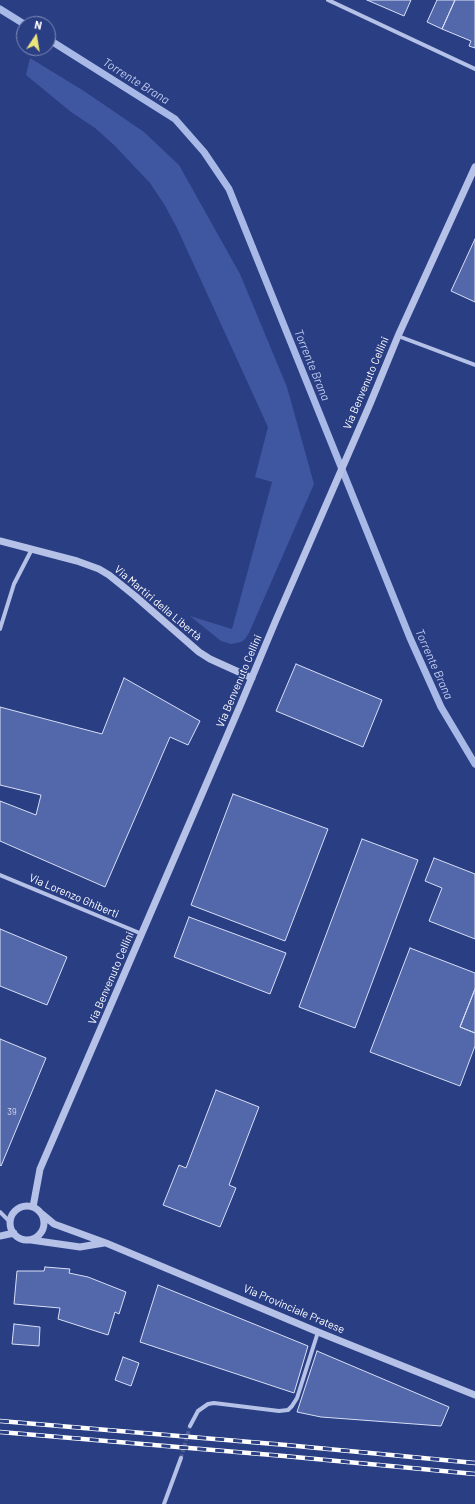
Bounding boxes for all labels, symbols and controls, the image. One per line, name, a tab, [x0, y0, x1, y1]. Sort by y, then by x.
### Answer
north arrow	[16, 16, 56, 56]
text: N	[33, 18, 43, 32]
water label: Torrente Brana	[100, 55, 172, 107]
water label: Torrente Brana	[291, 327, 333, 403]
street label: Via Benvenuto Cellini	[340, 335, 392, 431]
street label: Via Martiri della Libertà	[112, 563, 204, 643]
water label: Torrente Brana	[412, 626, 456, 702]
street label: Via Benvenuto Cellini	[213, 633, 265, 729]
street label: Via Lorenzo Ghiberti	[27, 871, 121, 921]
street label: Via Benvenuto Cellini	[85, 930, 137, 1026]
house number: 39	[7, 1107, 17, 1117]
street label: Via Provinciale Pratese	[241, 1282, 347, 1336]

